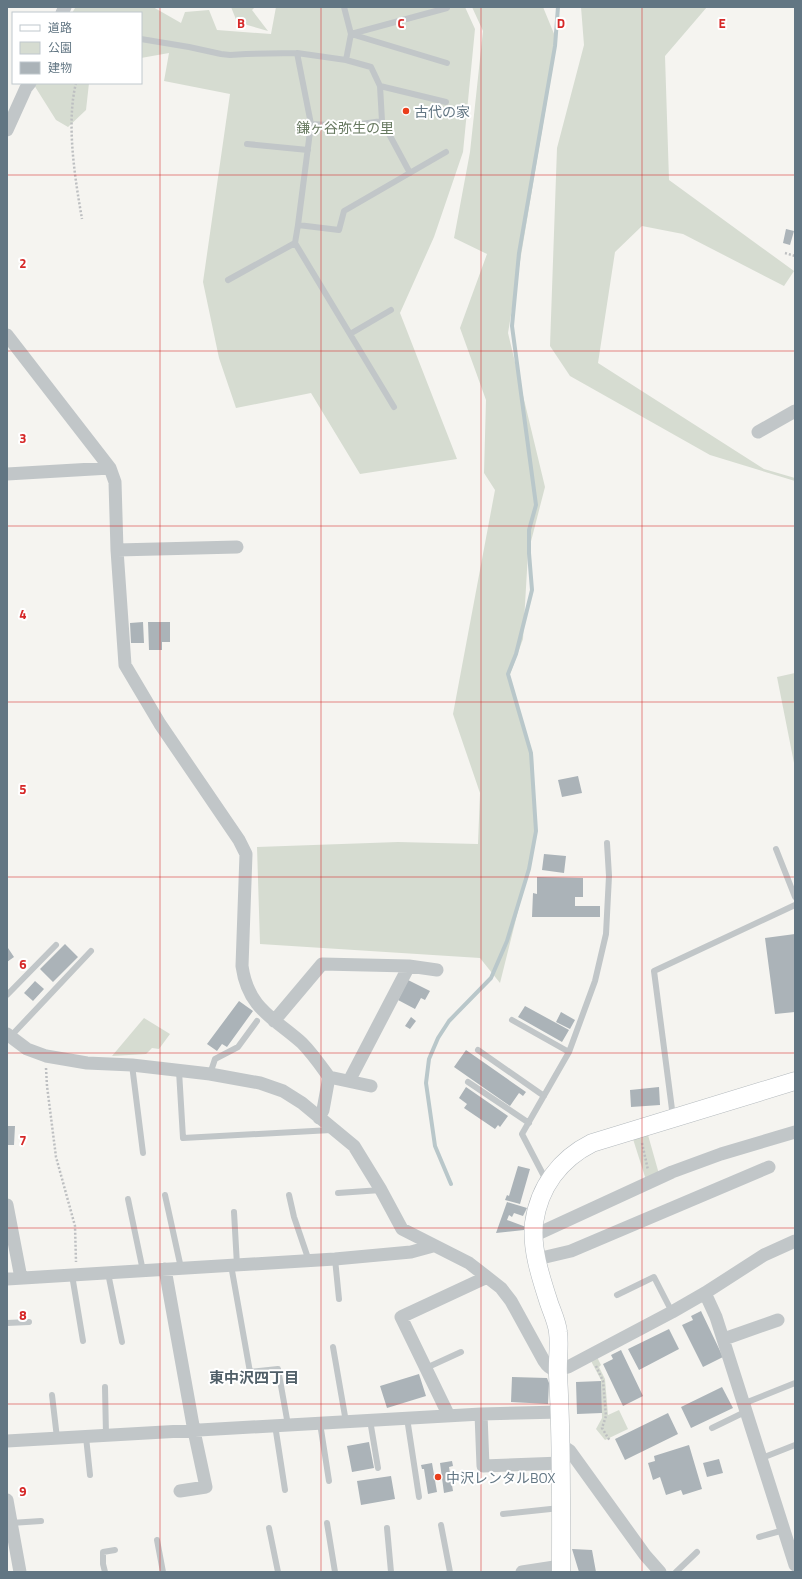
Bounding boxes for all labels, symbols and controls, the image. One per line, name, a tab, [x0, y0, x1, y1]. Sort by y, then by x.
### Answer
legend	[12, 12, 142, 84]
text: B	[237, 13, 245, 33]
text: C	[397, 13, 405, 33]
text: D	[557, 13, 565, 33]
text: E	[718, 13, 726, 33]
text: 道路	[48, 18, 72, 37]
text: 公園	[48, 38, 72, 57]
text: 建物	[48, 58, 72, 77]
place label: 古代の家	[414, 101, 470, 122]
marker: 古代の家	[401, 106, 411, 116]
park label: 鎌ヶ谷弥生の里	[296, 117, 394, 138]
text: 2	[19, 253, 27, 273]
text: 3	[19, 428, 27, 448]
text: 4	[19, 604, 27, 624]
text: 5	[19, 779, 27, 799]
text: 6	[19, 954, 27, 974]
text: 7	[19, 1130, 27, 1150]
text: 8	[19, 1305, 27, 1325]
district label: 東中沢四丁目	[209, 1366, 299, 1389]
place label: 中沢レンタルBOX	[446, 1467, 556, 1488]
marker: 中沢レンタルBOX	[433, 1472, 443, 1482]
text: 9	[19, 1481, 27, 1501]

